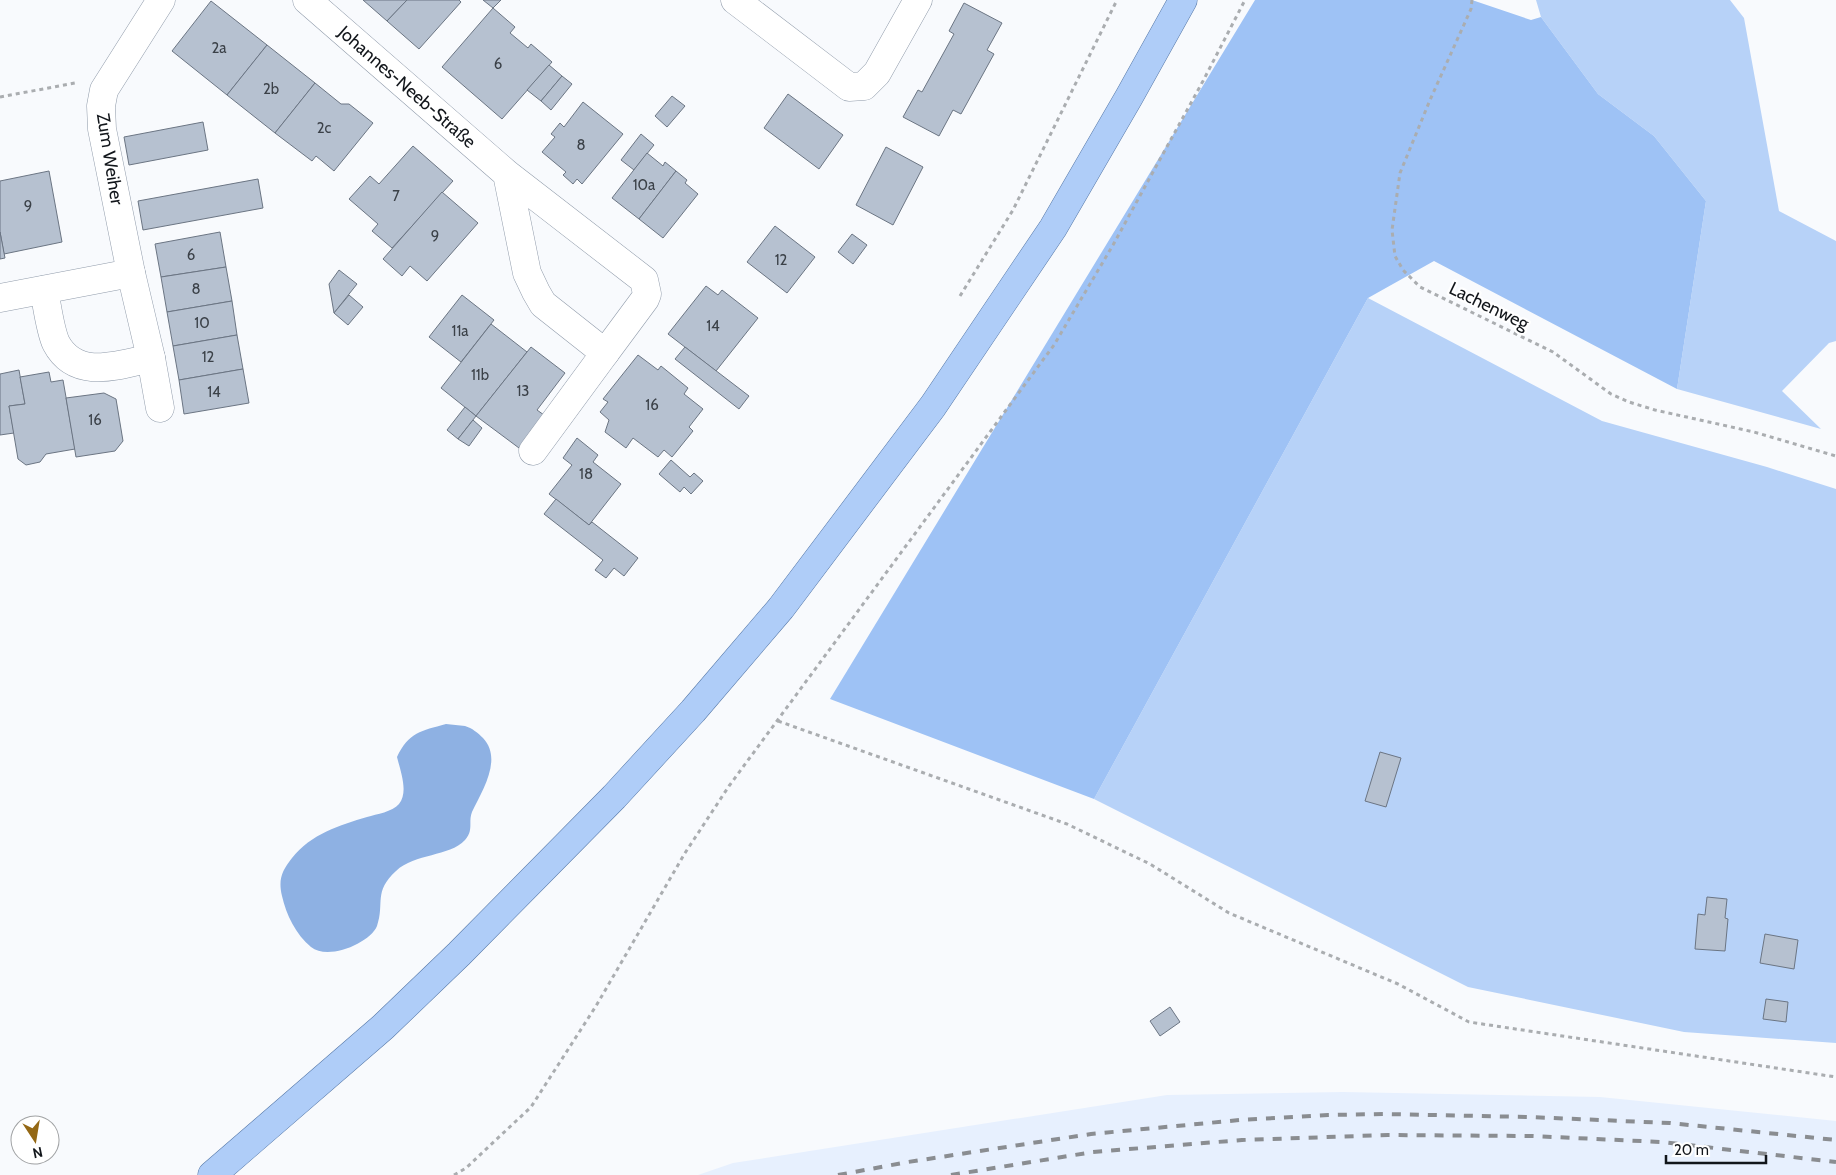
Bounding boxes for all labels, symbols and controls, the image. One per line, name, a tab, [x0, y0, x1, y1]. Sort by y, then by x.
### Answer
street label: Johannes-Neeb-Straße	[333, 21, 480, 153]
house number: 2a	[211, 39, 227, 57]
house number: 6	[494, 55, 502, 73]
house number: 2b	[263, 80, 279, 98]
street label: Zum Weiher	[92, 112, 128, 207]
house number: 2c	[317, 119, 332, 137]
house number: 8	[576, 136, 586, 154]
house number: 10a	[633, 176, 656, 194]
house number: 7	[392, 187, 400, 205]
house number: 9	[24, 197, 32, 215]
house number: 9	[431, 227, 439, 245]
house number: 6	[187, 246, 195, 264]
house number: 12	[775, 251, 788, 269]
street label: Lachenweg	[1446, 277, 1533, 335]
house number: 8	[191, 280, 201, 298]
house number: 10	[194, 314, 210, 332]
house number: 14	[706, 317, 720, 335]
house number: 11a	[452, 322, 469, 340]
house number: 12	[202, 348, 215, 366]
house number: 11b	[471, 366, 489, 384]
house number: 13	[516, 382, 530, 400]
house number: 14	[207, 383, 221, 401]
house number: 16	[645, 396, 659, 414]
house number: 16	[88, 411, 102, 429]
house number: 18	[579, 465, 593, 483]
north arrow	[10, 1115, 60, 1165]
scale bar	[1666, 1132, 1766, 1164]
text: 20 m	[1674, 1141, 1709, 1159]
text: N	[31, 1143, 44, 1163]

